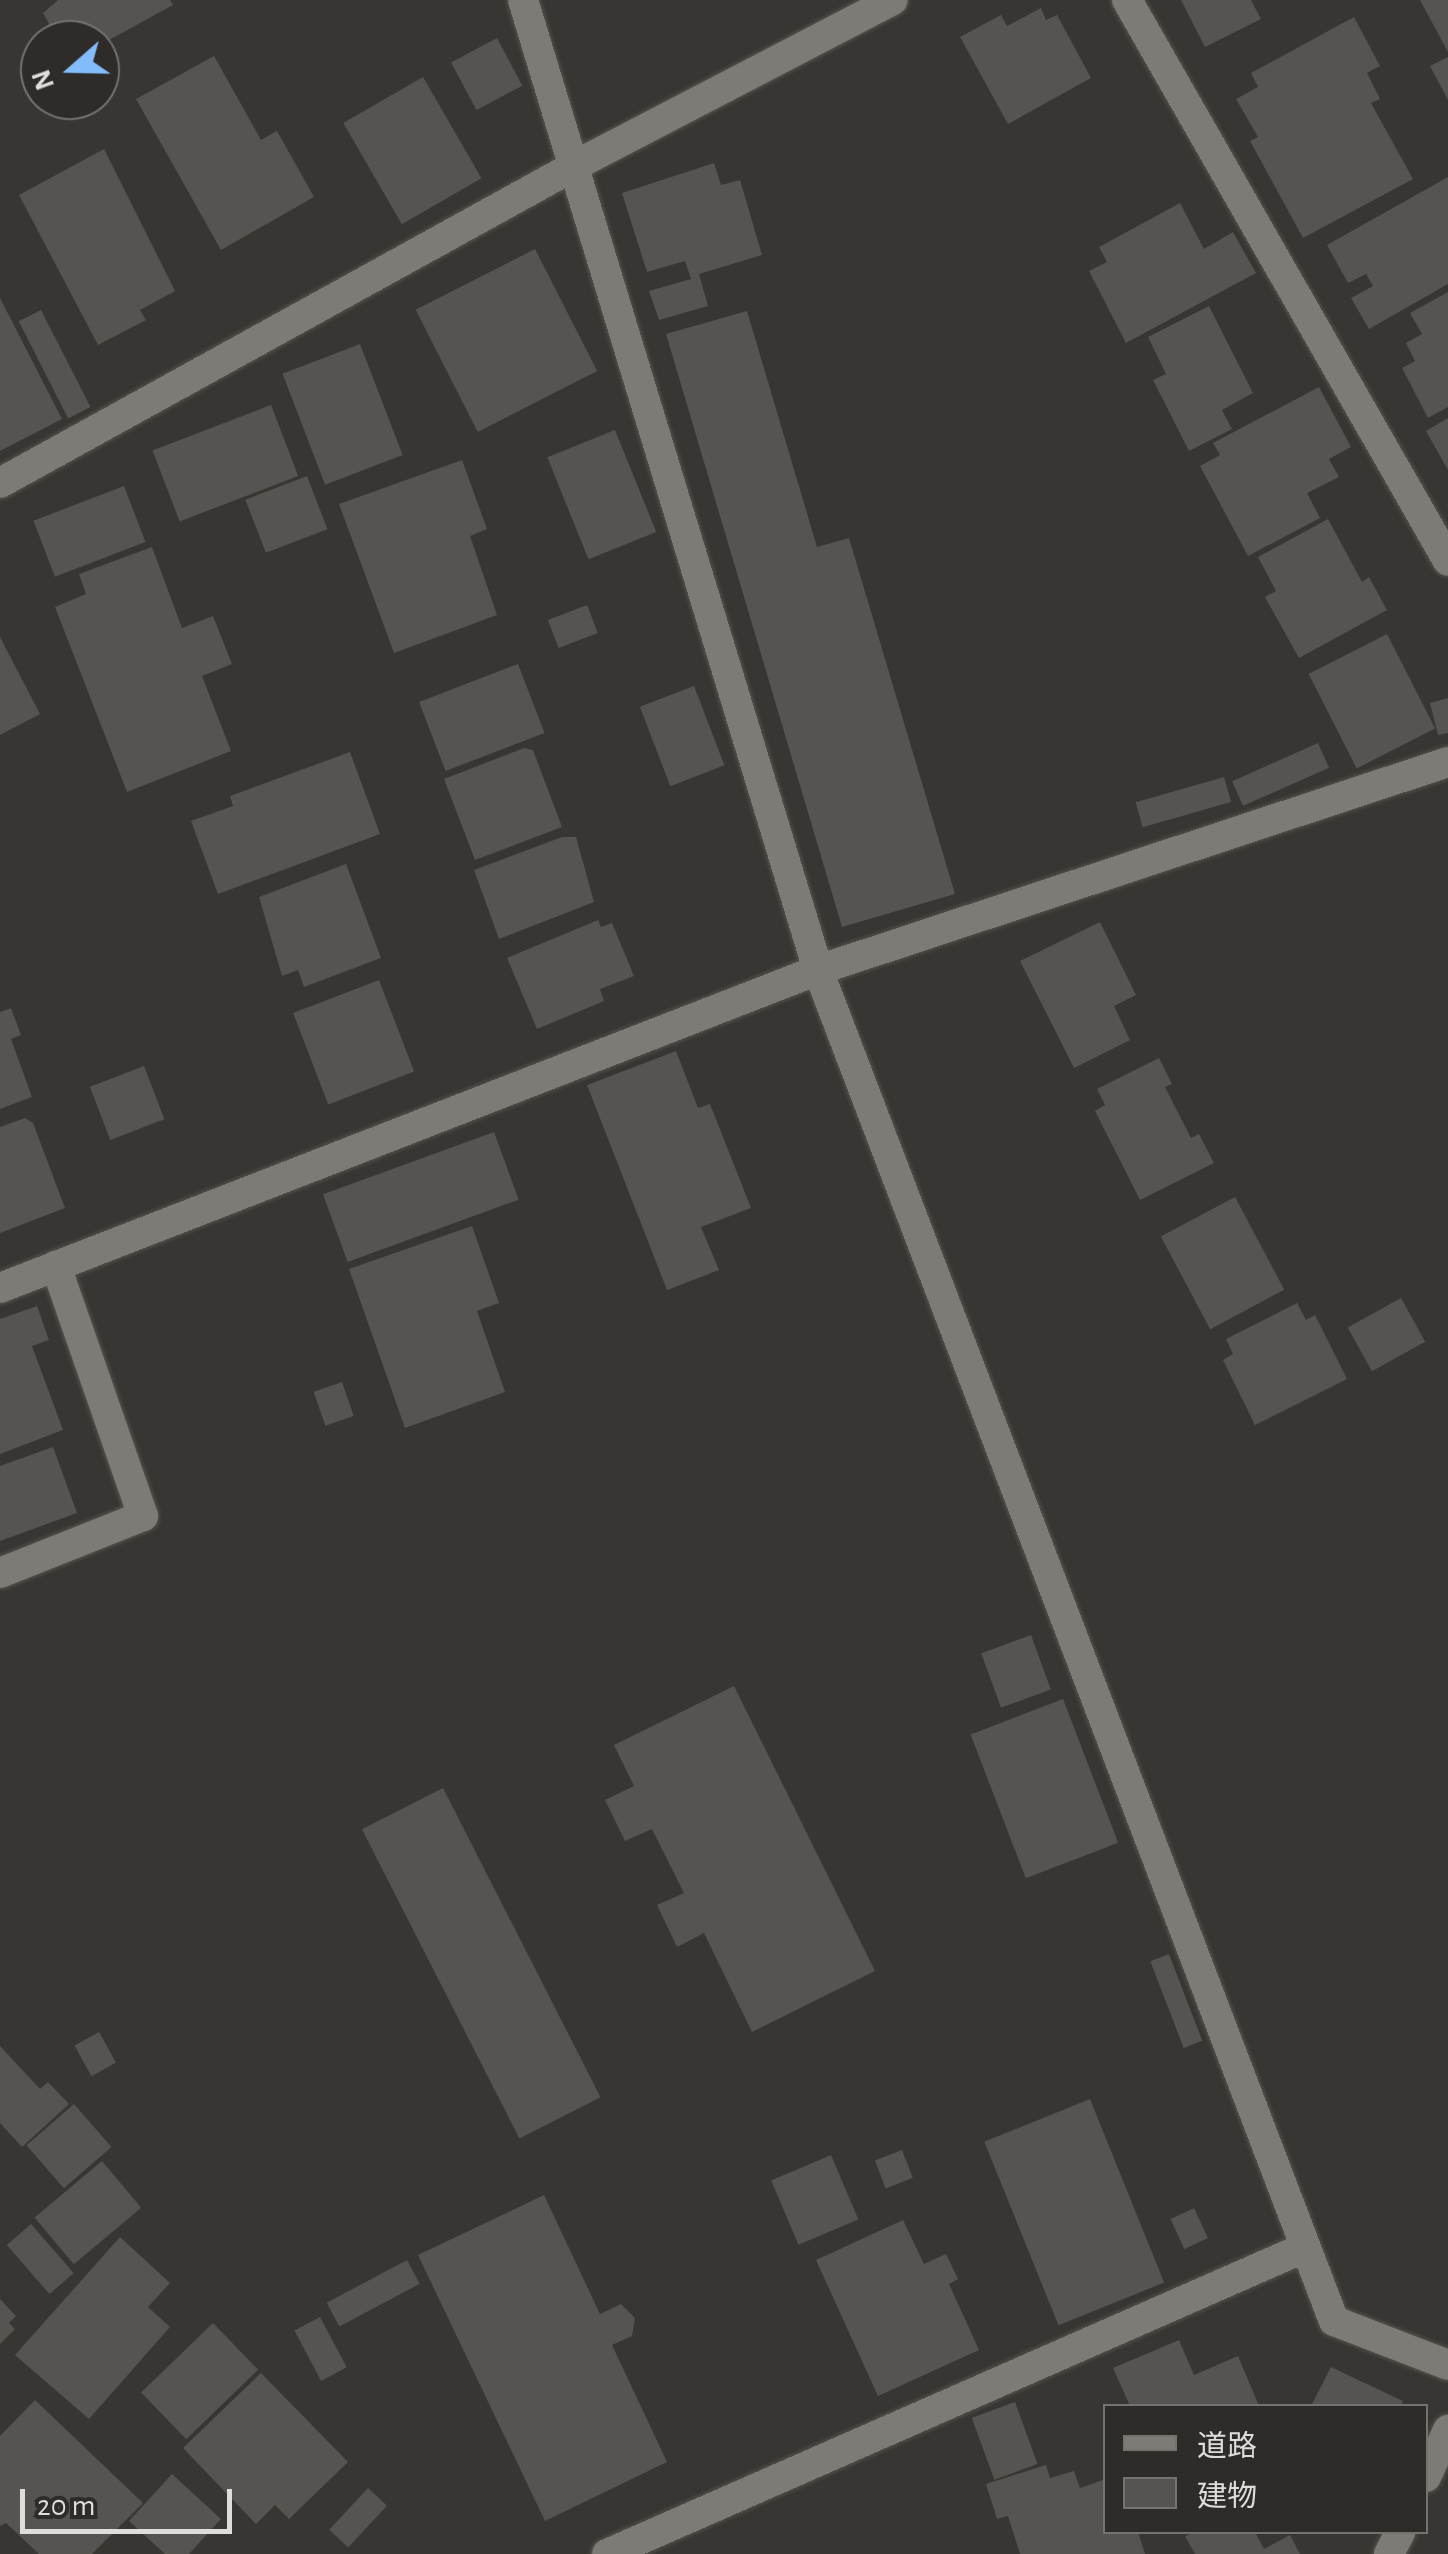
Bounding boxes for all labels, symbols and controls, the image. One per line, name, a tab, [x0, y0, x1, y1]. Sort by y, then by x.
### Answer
north arrow	[20, 20, 120, 120]
text: N	[27, 66, 60, 94]
legend	[1103, 2404, 1428, 2534]
text: 道路	[1197, 2432, 1257, 2462]
scale bar	[25, 2469, 238, 2531]
text: 建物	[1197, 2482, 1257, 2512]
text: 20 m	[37, 2491, 95, 2521]

